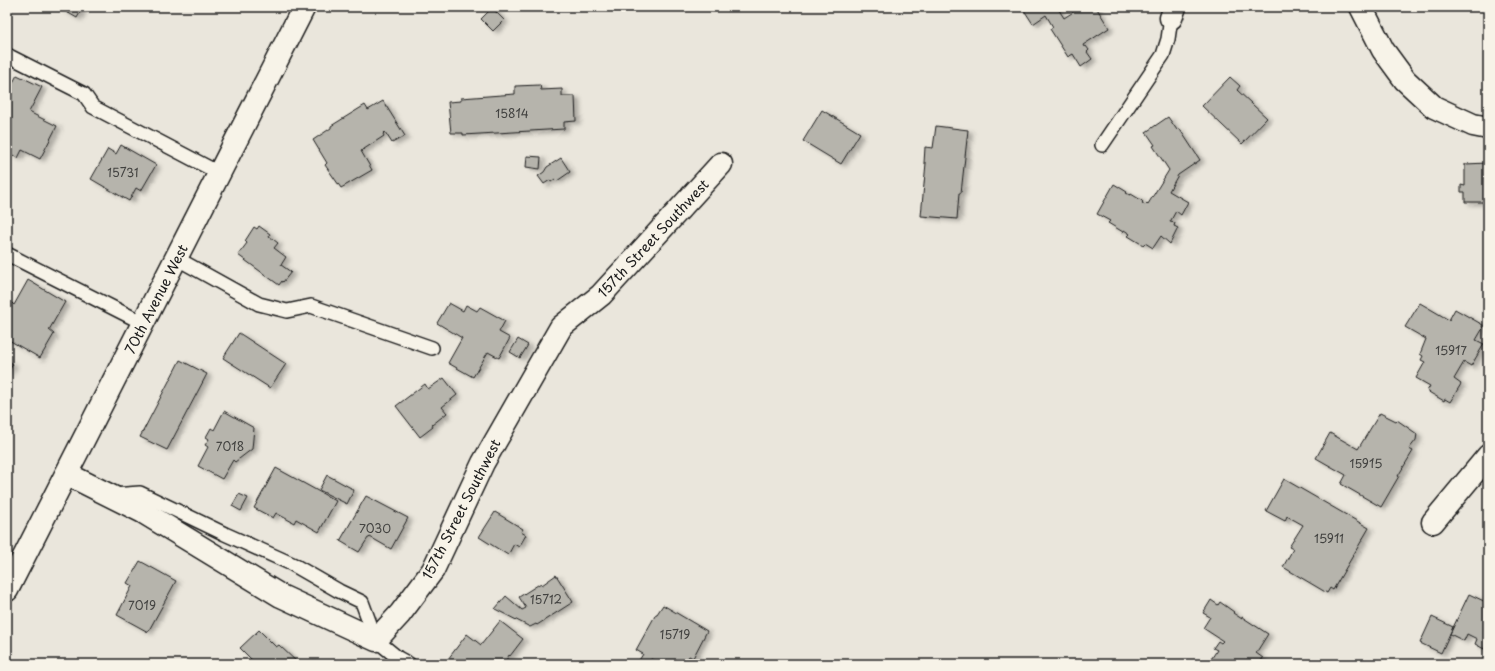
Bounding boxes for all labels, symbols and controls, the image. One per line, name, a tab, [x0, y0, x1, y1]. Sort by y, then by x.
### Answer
house number: 15814	[495, 104, 529, 122]
house number: 15731	[107, 163, 139, 181]
street label: 157th Street Southwest	[592, 174, 714, 302]
street label: 70th Avenue West	[119, 240, 193, 358]
house number: 15917	[1435, 341, 1467, 359]
street label: 157th Street Southwest	[416, 435, 506, 583]
house number: 7018	[216, 437, 244, 455]
house number: 15915	[1349, 454, 1383, 472]
house number: 7030	[359, 519, 391, 537]
house number: 15911	[1314, 529, 1344, 547]
house number: 15712	[530, 590, 562, 608]
house number: 7019	[128, 596, 156, 614]
house number: 15719	[660, 625, 690, 643]

